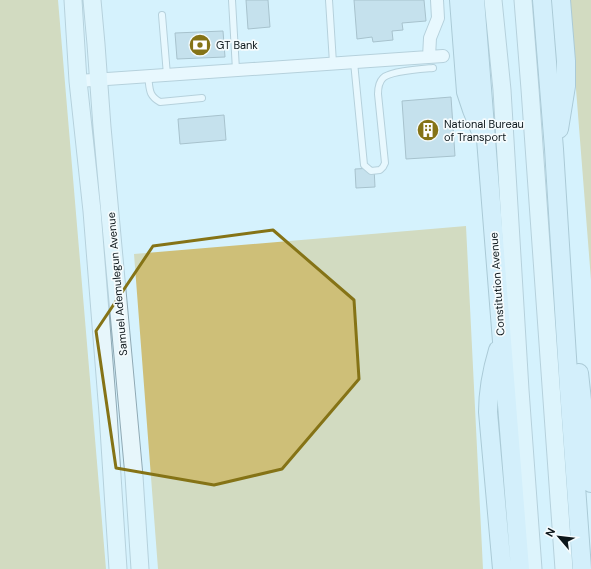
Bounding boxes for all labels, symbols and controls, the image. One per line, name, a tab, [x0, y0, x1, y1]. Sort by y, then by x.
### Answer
bank icon: GT Bank	[187, 32, 213, 58]
place label: GT Bank	[216, 38, 258, 52]
building icon: National Bureau of Transport	[415, 117, 441, 143]
place label: National Bureau of Transport	[444, 117, 524, 144]
street label: Samuel Ademulegun Avenue	[104, 212, 130, 356]
street label: Constitution Avenue	[486, 232, 508, 336]
north arrow	[539, 517, 579, 557]
text: N	[542, 525, 558, 539]

